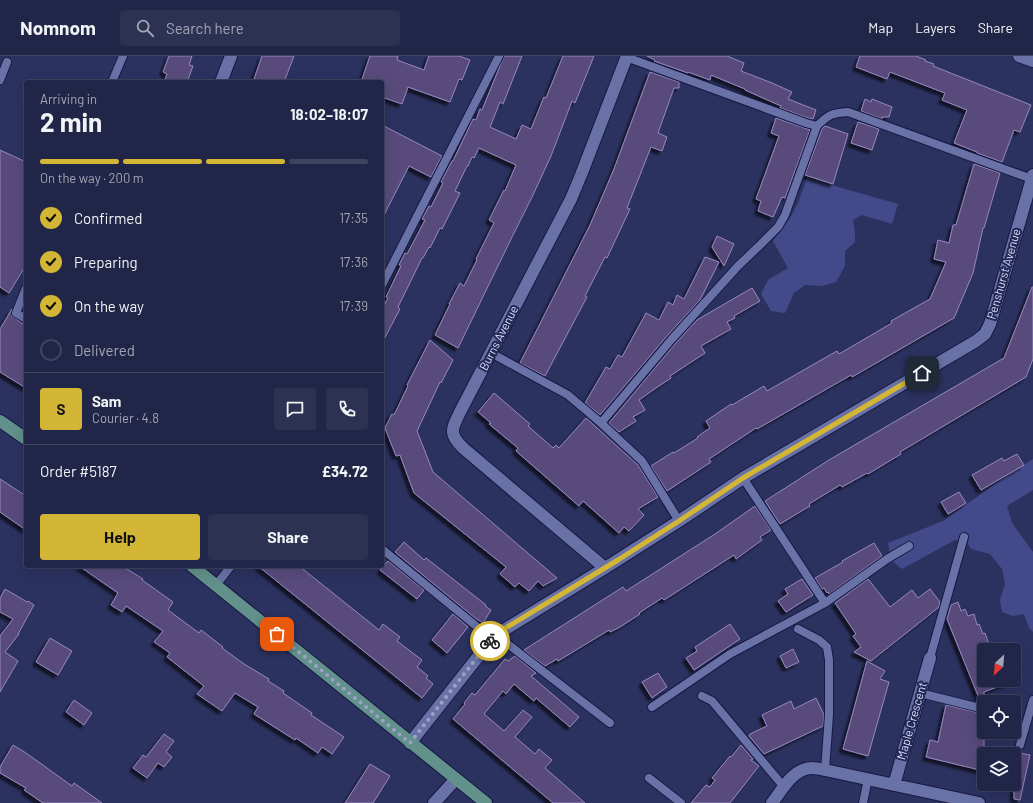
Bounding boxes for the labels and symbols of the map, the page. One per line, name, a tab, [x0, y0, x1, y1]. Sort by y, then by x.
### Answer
street label: Penshurst Avenue	[983, 227, 1023, 321]
street label: Burns Avenue	[476, 303, 520, 372]
pin	[905, 356, 939, 390]
pin	[260, 617, 294, 651]
courier	[470, 621, 510, 661]
north arrow	[977, 643, 1021, 687]
street label: Maple Crescent	[893, 680, 929, 761]

